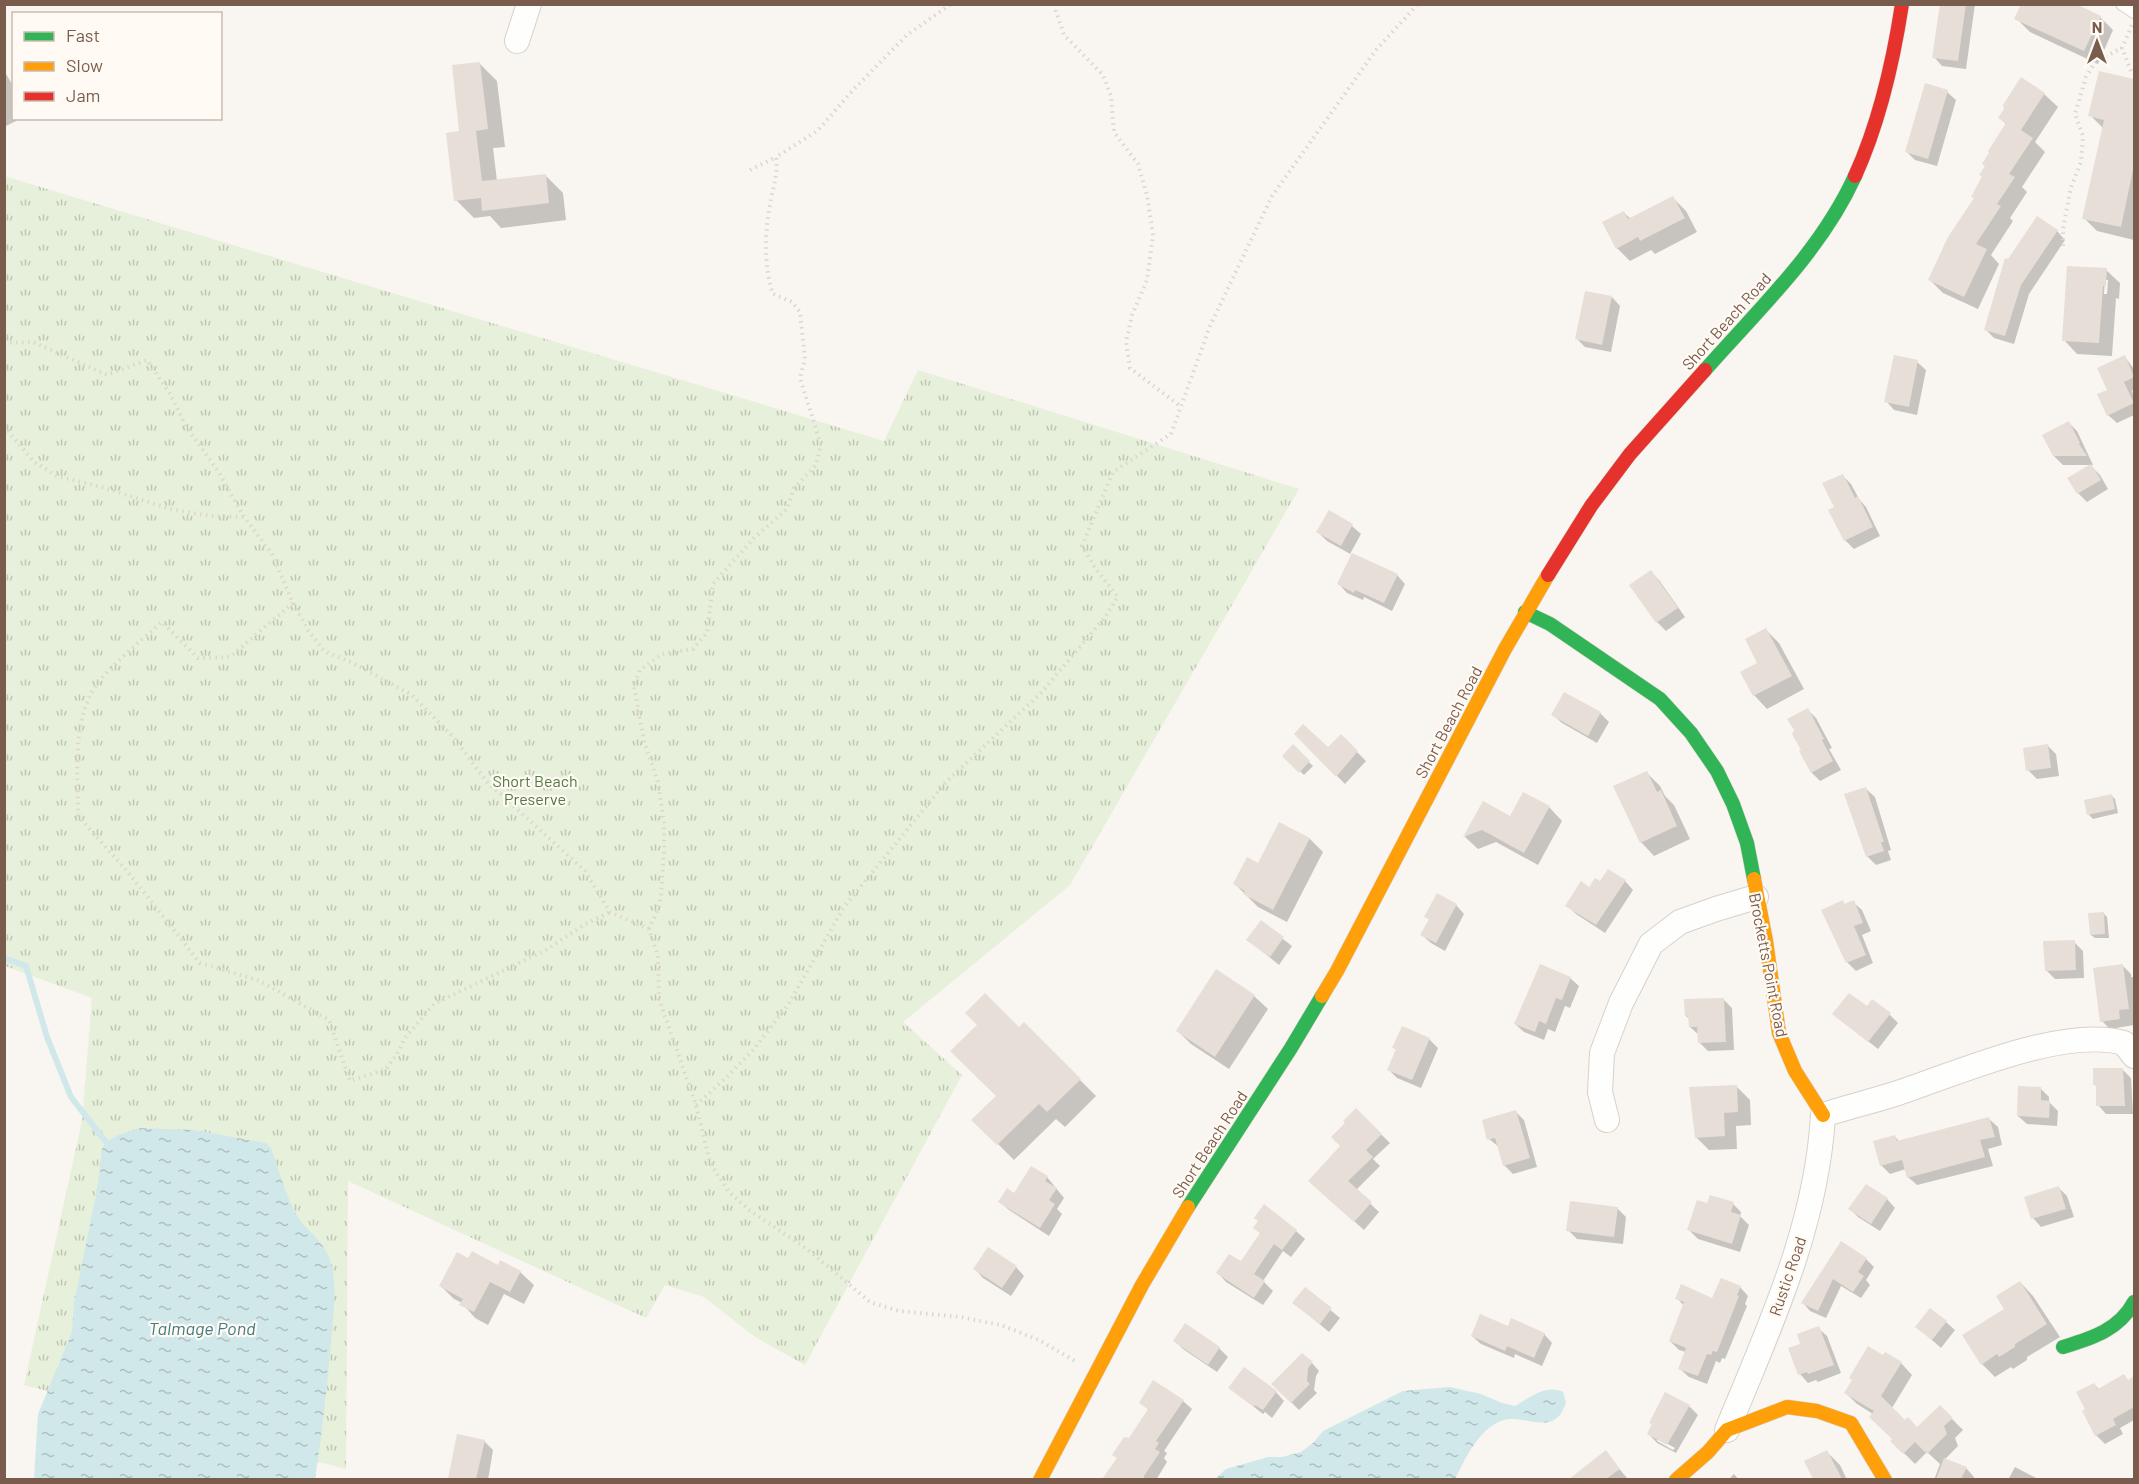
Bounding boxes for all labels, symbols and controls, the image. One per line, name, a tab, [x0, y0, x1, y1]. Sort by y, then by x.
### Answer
legend	[12, 12, 222, 120]
north arrow	[2067, 12, 2127, 72]
text: N	[2092, 17, 2102, 36]
text: Fast	[66, 24, 100, 46]
text: Slow	[66, 54, 103, 76]
text: Jam	[66, 84, 100, 106]
street label: Short Beach Road	[1678, 269, 1774, 373]
street label: Short Beach Road	[1411, 663, 1485, 781]
park label: Short Beach Preserve	[492, 771, 578, 808]
street label: Brocketts Point Road	[1746, 891, 1792, 1039]
street label: Short Beach Road	[1167, 1087, 1251, 1201]
street label: Rustic Road	[1765, 1234, 1809, 1318]
water label: Talmage Pond	[149, 1317, 256, 1339]

